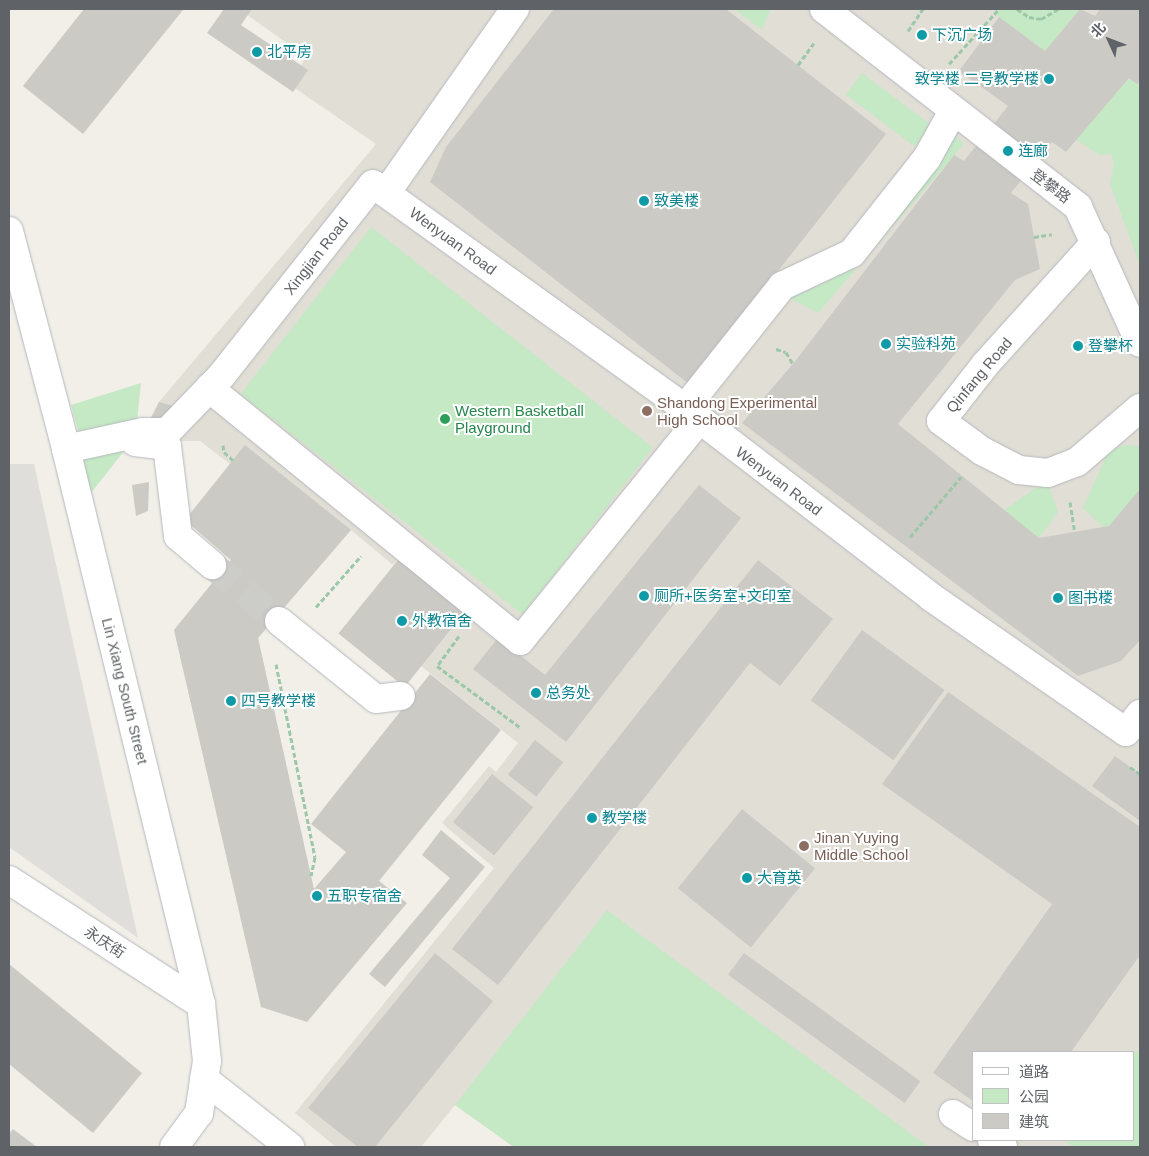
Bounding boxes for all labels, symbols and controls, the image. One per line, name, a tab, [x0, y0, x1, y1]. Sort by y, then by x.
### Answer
north arrow	[1084, 15, 1134, 65]
text: 北	[1087, 19, 1109, 40]
place label: 下沉广场	[932, 26, 992, 44]
marker: 下沉广场	[916, 29, 928, 41]
place label: 北平房	[267, 43, 312, 61]
marker: 北平房	[251, 46, 263, 58]
place label: 致学楼 二号教学楼	[915, 70, 1039, 88]
marker: 致学楼 二号教学楼	[1043, 73, 1055, 85]
place label: 连廊	[1018, 142, 1048, 160]
marker: 连廊	[1002, 145, 1014, 157]
street label: 登攀路	[1028, 165, 1074, 207]
place label: 致美楼	[654, 192, 699, 210]
marker: 致美楼	[638, 195, 650, 207]
street label: Wenyuan Road	[406, 203, 500, 279]
street label: Xingjian Road	[280, 214, 352, 298]
street label: Qinfang Road	[942, 334, 1016, 416]
place label: 实验科苑	[896, 335, 956, 353]
place label: 登攀杯	[1088, 337, 1133, 355]
marker: 实验科苑	[880, 338, 892, 350]
marker: 登攀杯	[1072, 340, 1084, 352]
place label: Shandong Experimental High School	[657, 393, 817, 428]
place label: Western Basketball Playground	[455, 401, 584, 436]
marker: Shandong Experimental High School	[641, 405, 653, 417]
marker: Western Basketball Playground	[439, 413, 451, 425]
street label: Wenyuan Road	[732, 443, 826, 519]
place label: 厕所+医务室+文印室	[654, 587, 792, 605]
place label: 图书楼	[1068, 589, 1113, 607]
marker: 厕所+医务室+文印室	[638, 590, 650, 602]
marker: 图书楼	[1052, 592, 1064, 604]
place label: 外教宿舍	[412, 612, 472, 630]
marker: 外教宿舍	[396, 615, 408, 627]
street label: Lin Xiang South Street	[98, 616, 152, 766]
place label: 总务处	[546, 684, 591, 702]
marker: 总务处	[530, 687, 542, 699]
place label: 四号教学楼	[241, 692, 316, 710]
marker: 四号教学楼	[225, 695, 237, 707]
place label: 教学楼	[602, 809, 647, 827]
marker: 教学楼	[586, 812, 598, 824]
place label: Jinan Yuying Middle School	[814, 828, 908, 863]
marker: Jinan Yuying Middle School	[798, 840, 810, 852]
place label: 大育英	[757, 869, 802, 887]
marker: 大育英	[741, 872, 753, 884]
place label: 五职专宿舍	[327, 887, 402, 905]
marker: 五职专宿舍	[311, 890, 323, 902]
street label: 永庆街	[81, 922, 129, 962]
legend	[972, 1051, 1134, 1141]
text: 道路	[1019, 1063, 1049, 1080]
text: 公园	[1019, 1088, 1049, 1105]
text: 建筑	[1019, 1113, 1049, 1130]

